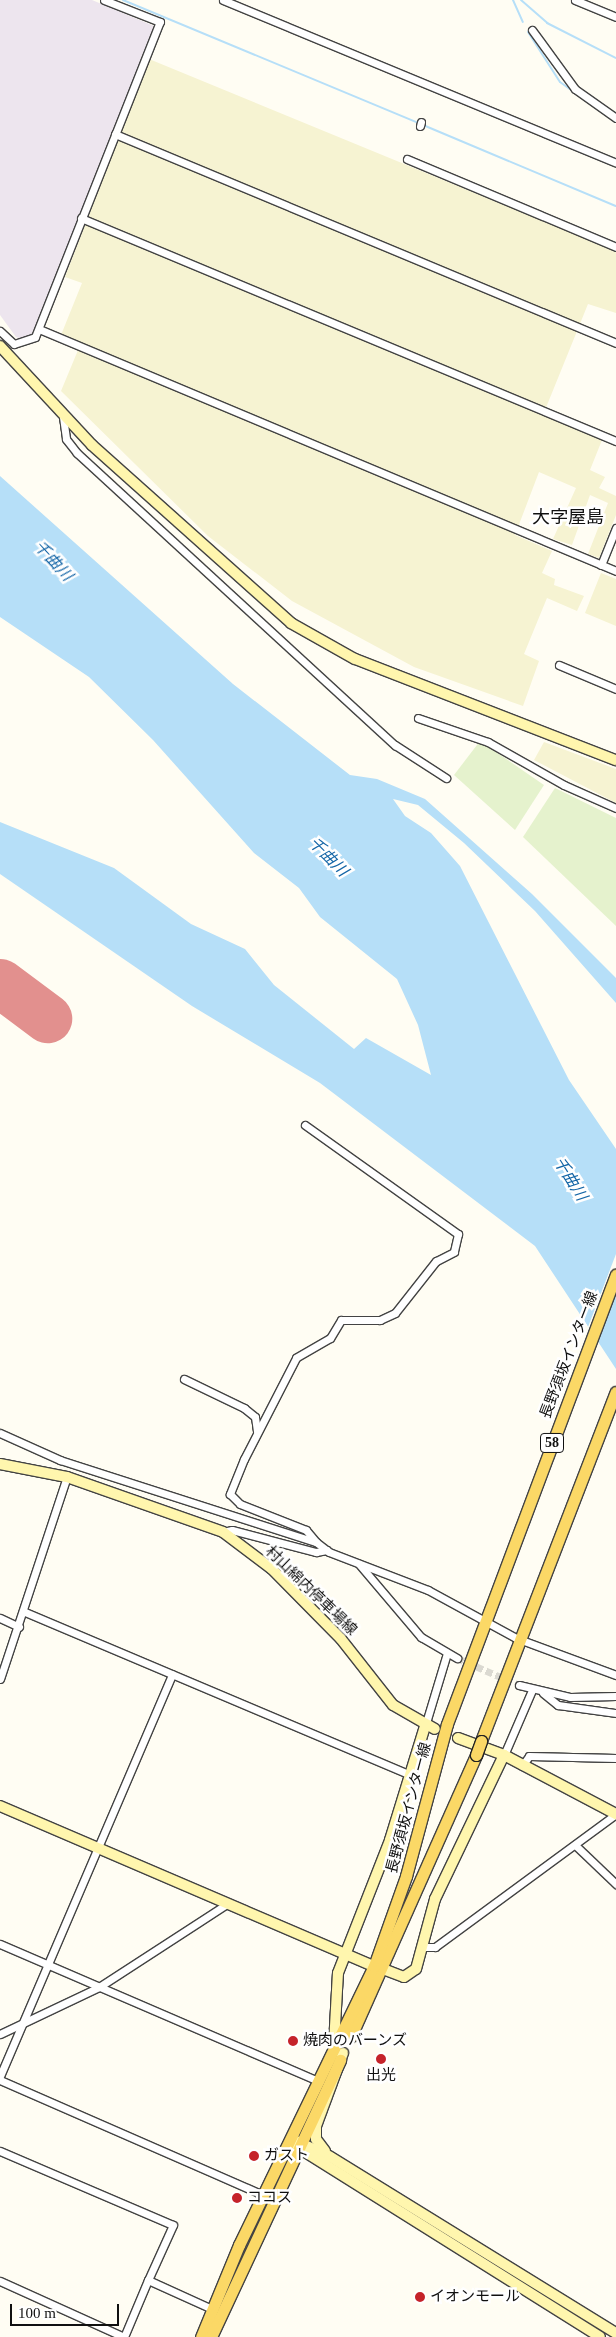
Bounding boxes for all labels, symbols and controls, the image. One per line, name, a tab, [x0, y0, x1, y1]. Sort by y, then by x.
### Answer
district label: 大字屋島	[532, 506, 604, 528]
water label: 千曲川	[30, 537, 76, 585]
water label: 千曲川	[304, 833, 352, 881]
water label: 千曲川	[549, 1154, 591, 1204]
street label: 長野須坂インター線	[536, 1289, 602, 1421]
road number: 58	[540, 1432, 564, 1455]
street label: 村山綿内停車場線	[262, 1543, 360, 1639]
street label: 長野須坂インター線	[383, 1740, 435, 1876]
place label: 焼肉のバーンズ	[303, 2032, 408, 2050]
marker: 焼肉のバーンズ	[287, 2035, 299, 2047]
marker: 出光	[375, 2053, 387, 2065]
place label: 出光	[366, 2067, 396, 2085]
place label: ガスト	[264, 2147, 309, 2165]
marker: ガスト	[248, 2150, 260, 2162]
place label: ココス	[247, 2189, 292, 2207]
marker: ココス	[231, 2192, 243, 2204]
place label: イオンモール	[430, 2288, 520, 2306]
marker: イオンモール	[414, 2291, 426, 2303]
scale bar	[12, 2294, 121, 2326]
text: 100 m	[18, 2305, 56, 2321]

